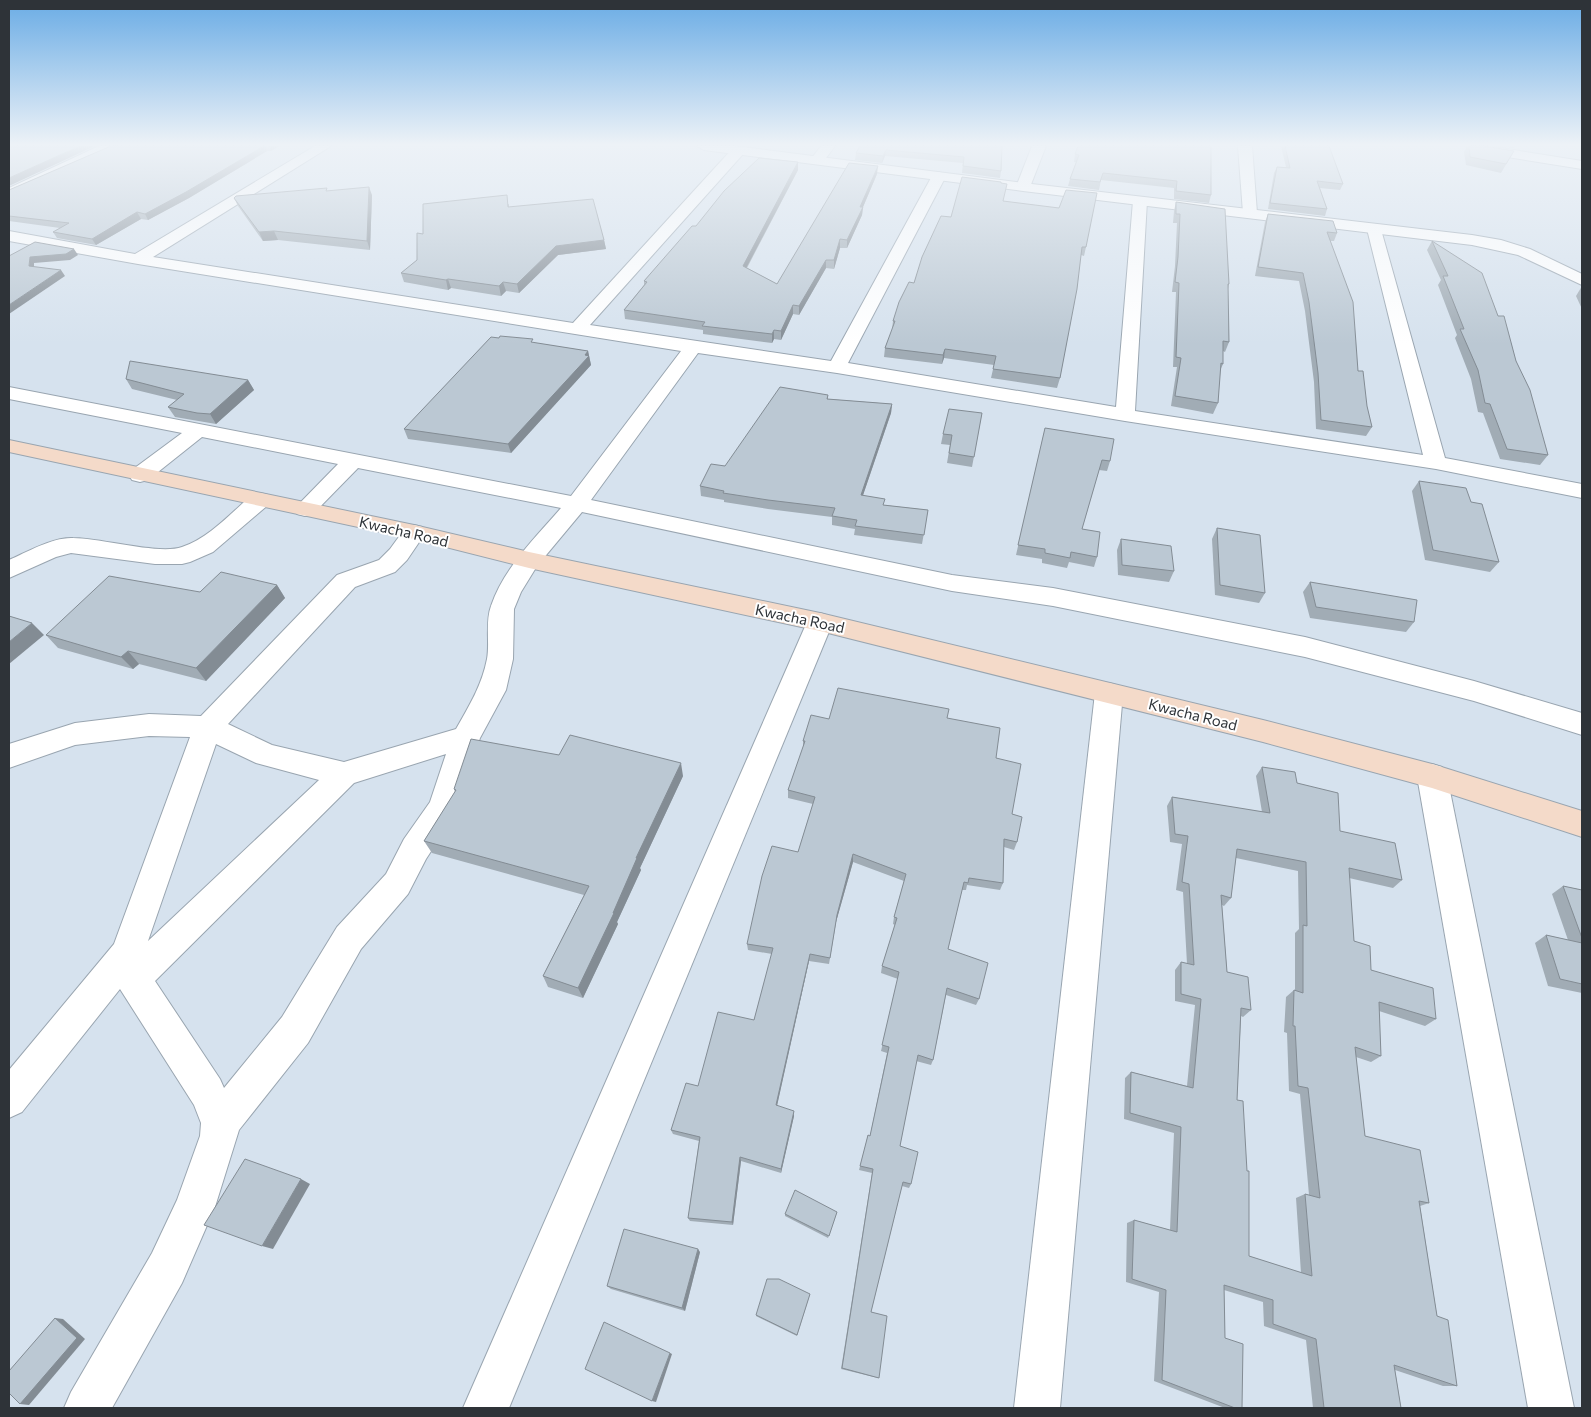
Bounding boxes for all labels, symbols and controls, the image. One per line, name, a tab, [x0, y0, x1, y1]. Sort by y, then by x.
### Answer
street label: Kwacha Road	[358, 512, 450, 550]
street label: Kwacha Road	[754, 600, 846, 636]
street label: Kwacha Road	[1147, 694, 1239, 734]

